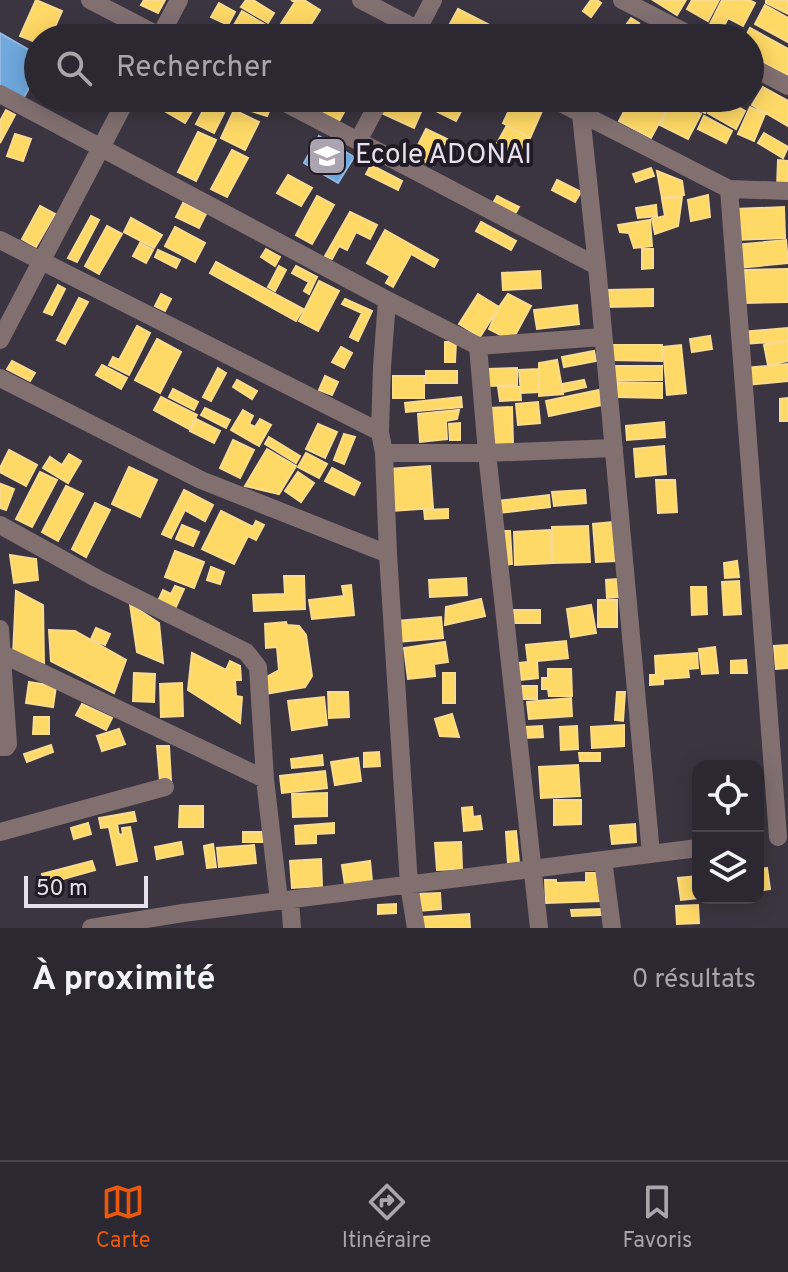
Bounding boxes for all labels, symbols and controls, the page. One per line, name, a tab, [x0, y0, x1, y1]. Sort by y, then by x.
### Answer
search box	[24, 24, 764, 112]
icon: search	[52, 46, 96, 90]
text: Rechercher	[116, 50, 272, 87]
school or university icon: Ecole ADONAI	[306, 135, 348, 177]
place label: Ecole ADONAI	[355, 138, 532, 174]
map controls	[692, 760, 764, 904]
button: locate	[692, 760, 764, 832]
button: layers	[692, 832, 764, 904]
scale bar	[24, 872, 148, 908]
text: 50 m	[36, 876, 88, 903]
text: À proximité	[32, 959, 215, 1002]
text: 0 résultats	[632, 964, 756, 997]
tab: Carte	[96, 1180, 151, 1255]
tab: Itinéraire	[342, 1180, 431, 1255]
tab: Favoris	[623, 1180, 692, 1255]

